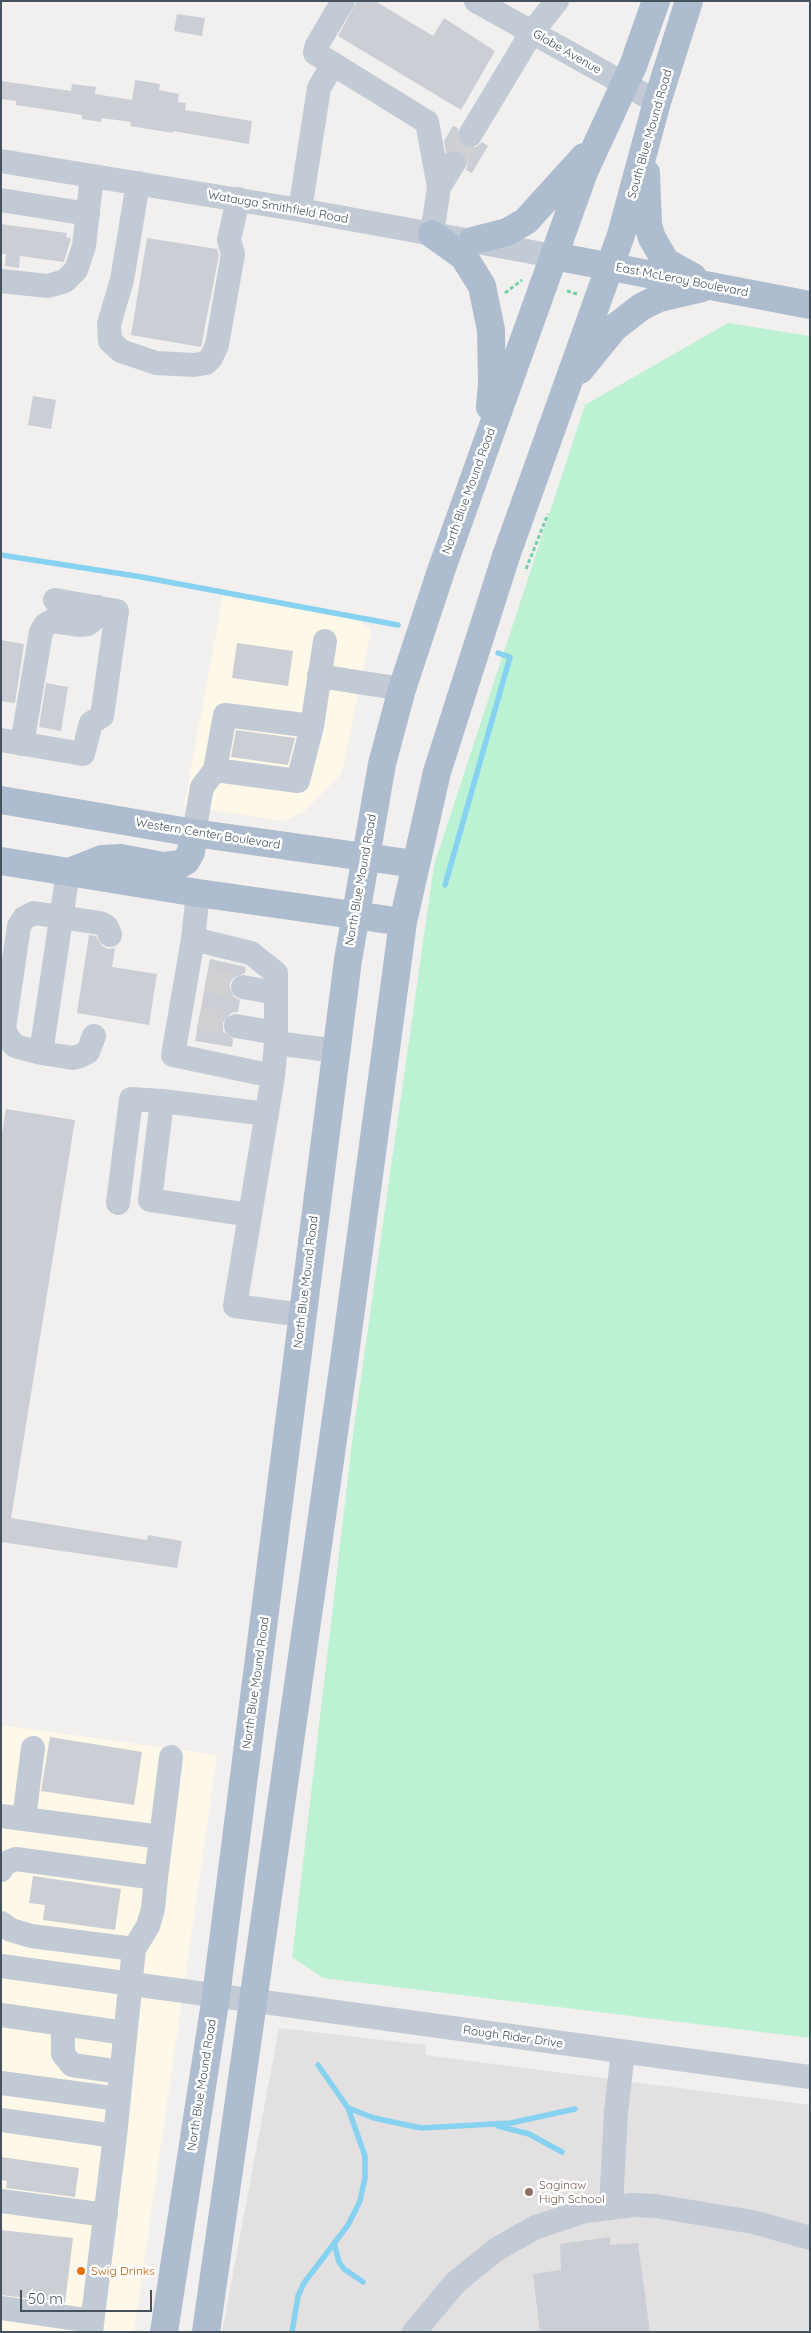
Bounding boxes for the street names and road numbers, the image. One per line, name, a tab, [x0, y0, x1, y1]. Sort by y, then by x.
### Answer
street label: Globe Avenue	[530, 27, 604, 77]
street label: South Blue Mound Road	[625, 68, 675, 200]
street label: Watauga Smithfield Road	[207, 188, 349, 226]
street label: East McLeroy Boulevard	[615, 260, 749, 300]
street label: North Blue Mound Road	[439, 426, 499, 556]
street label: North Blue Mound Road	[342, 813, 380, 947]
street label: Western Center Boulevard	[135, 815, 281, 853]
street label: North Blue Mound Road	[291, 1215, 321, 1349]
street label: North Blue Mound Road	[240, 1616, 272, 1750]
street label: North Blue Mound Road	[184, 2018, 220, 2152]
street label: Rough Rider Drive	[462, 2023, 564, 2051]

